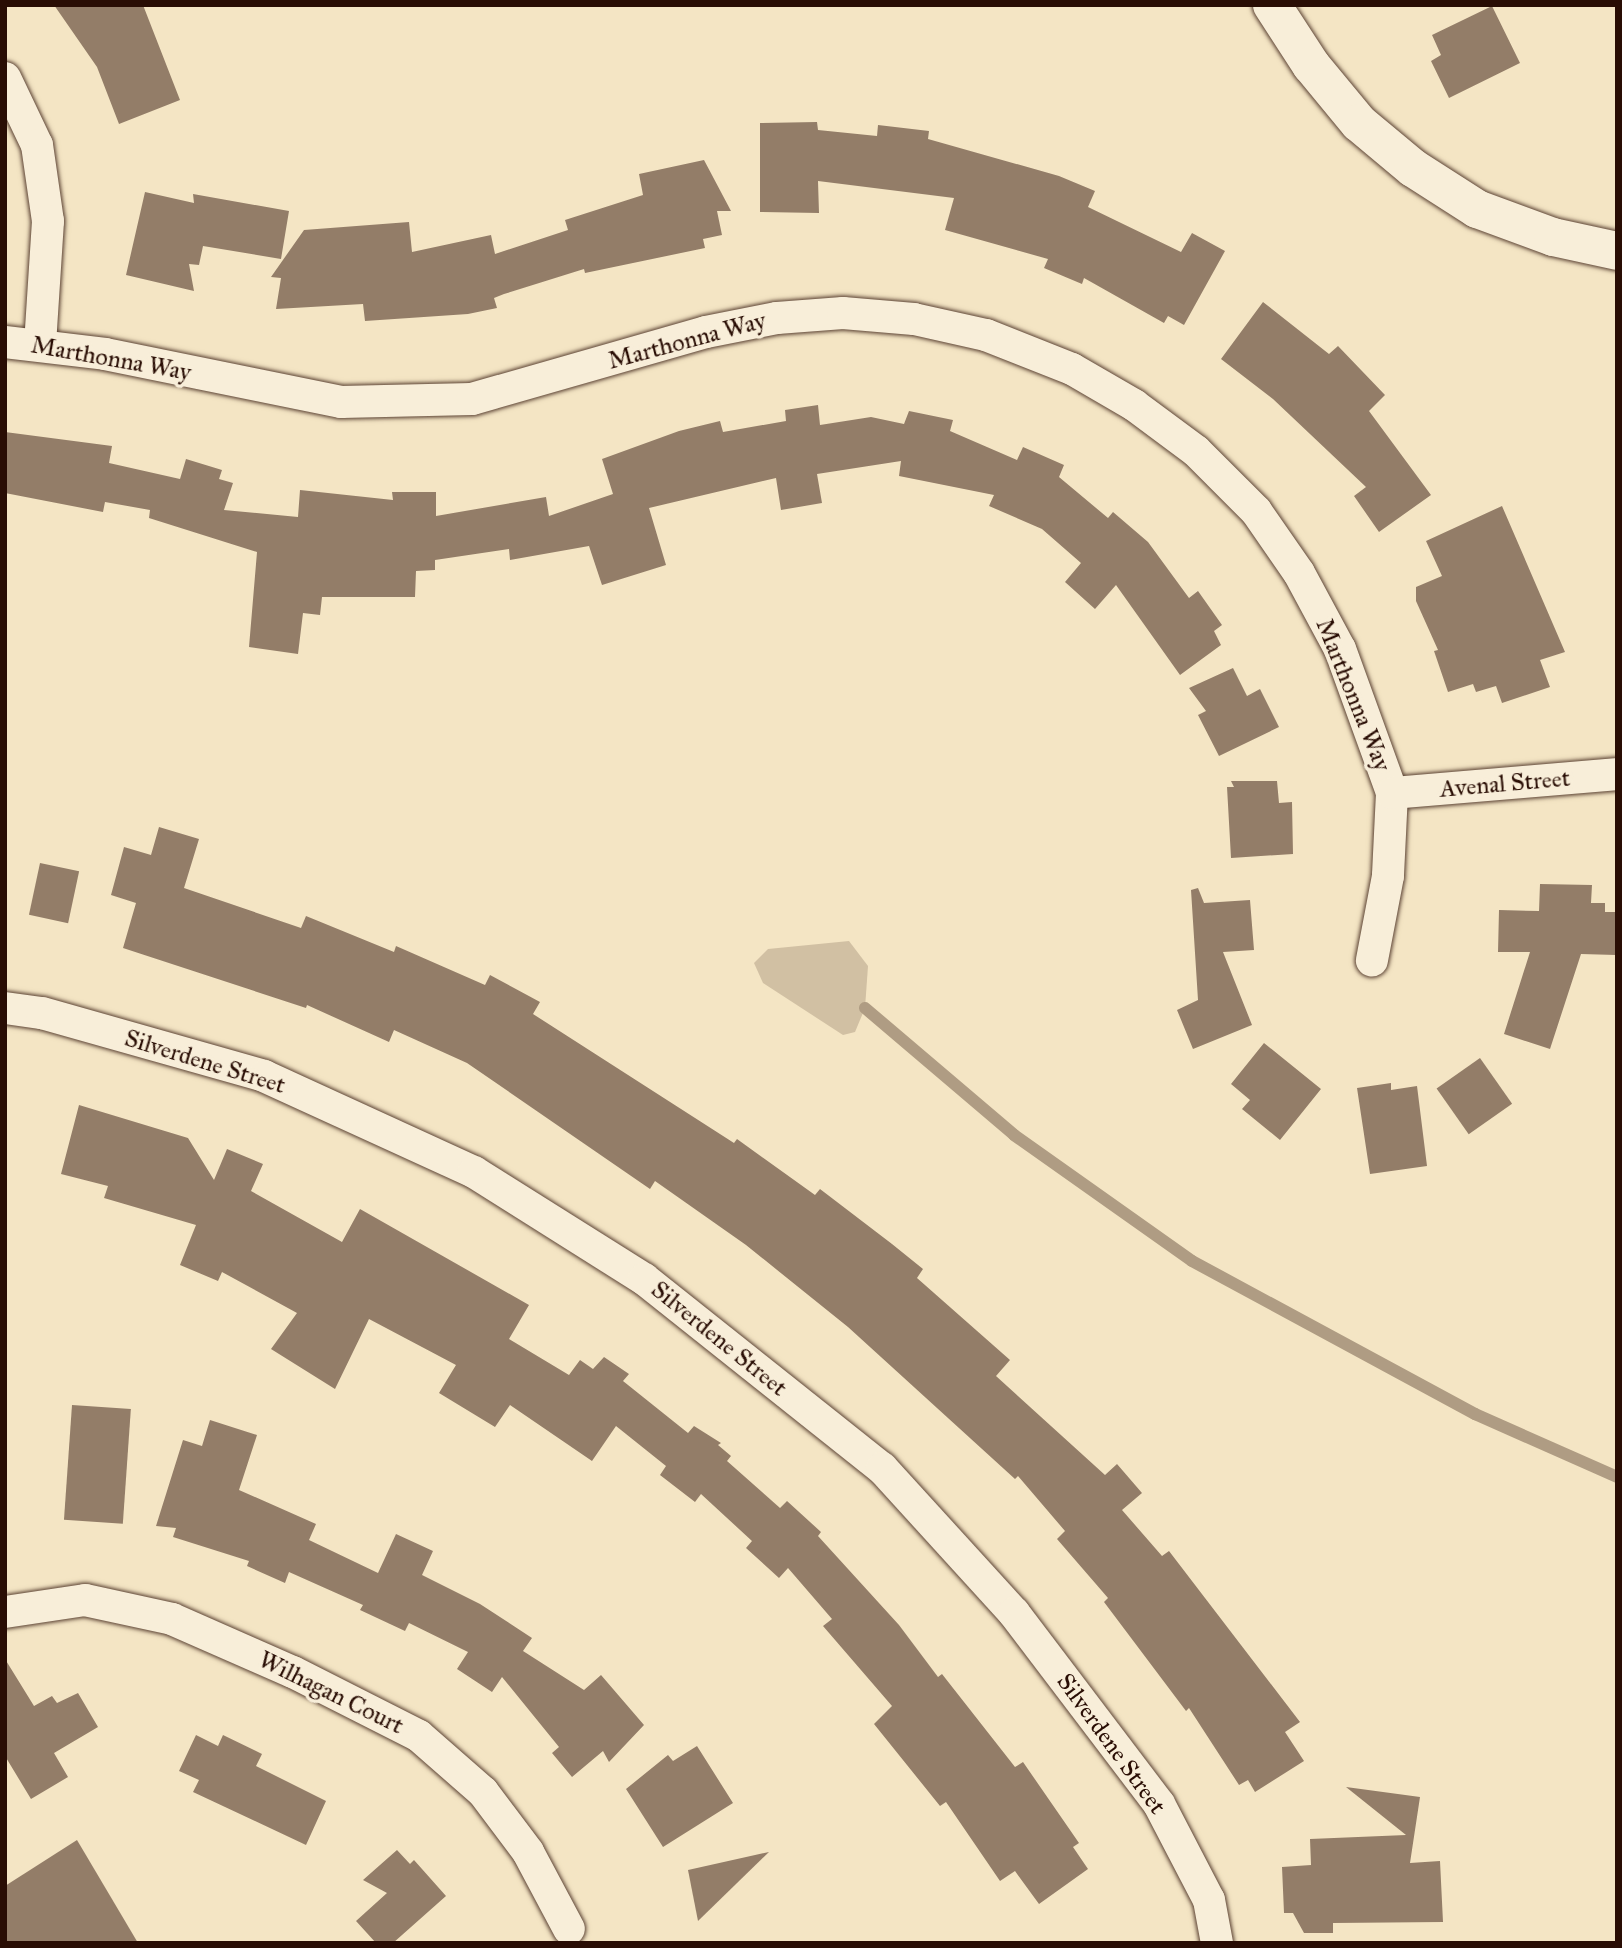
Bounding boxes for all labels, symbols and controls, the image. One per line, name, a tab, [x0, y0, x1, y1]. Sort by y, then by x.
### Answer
street label: Marthonna Way	[605, 306, 769, 376]
street label: Marthonna Way	[29, 331, 193, 387]
street label: Marthonna Way	[1309, 615, 1397, 775]
street label: Avenal Street	[1439, 764, 1571, 804]
street label: Silverdene Street	[121, 1024, 289, 1100]
street label: Silverdene Street	[645, 1275, 793, 1403]
street label: Wilhagan Court	[254, 1645, 408, 1741]
street label: Silverdene Street	[1050, 1668, 1172, 1820]

